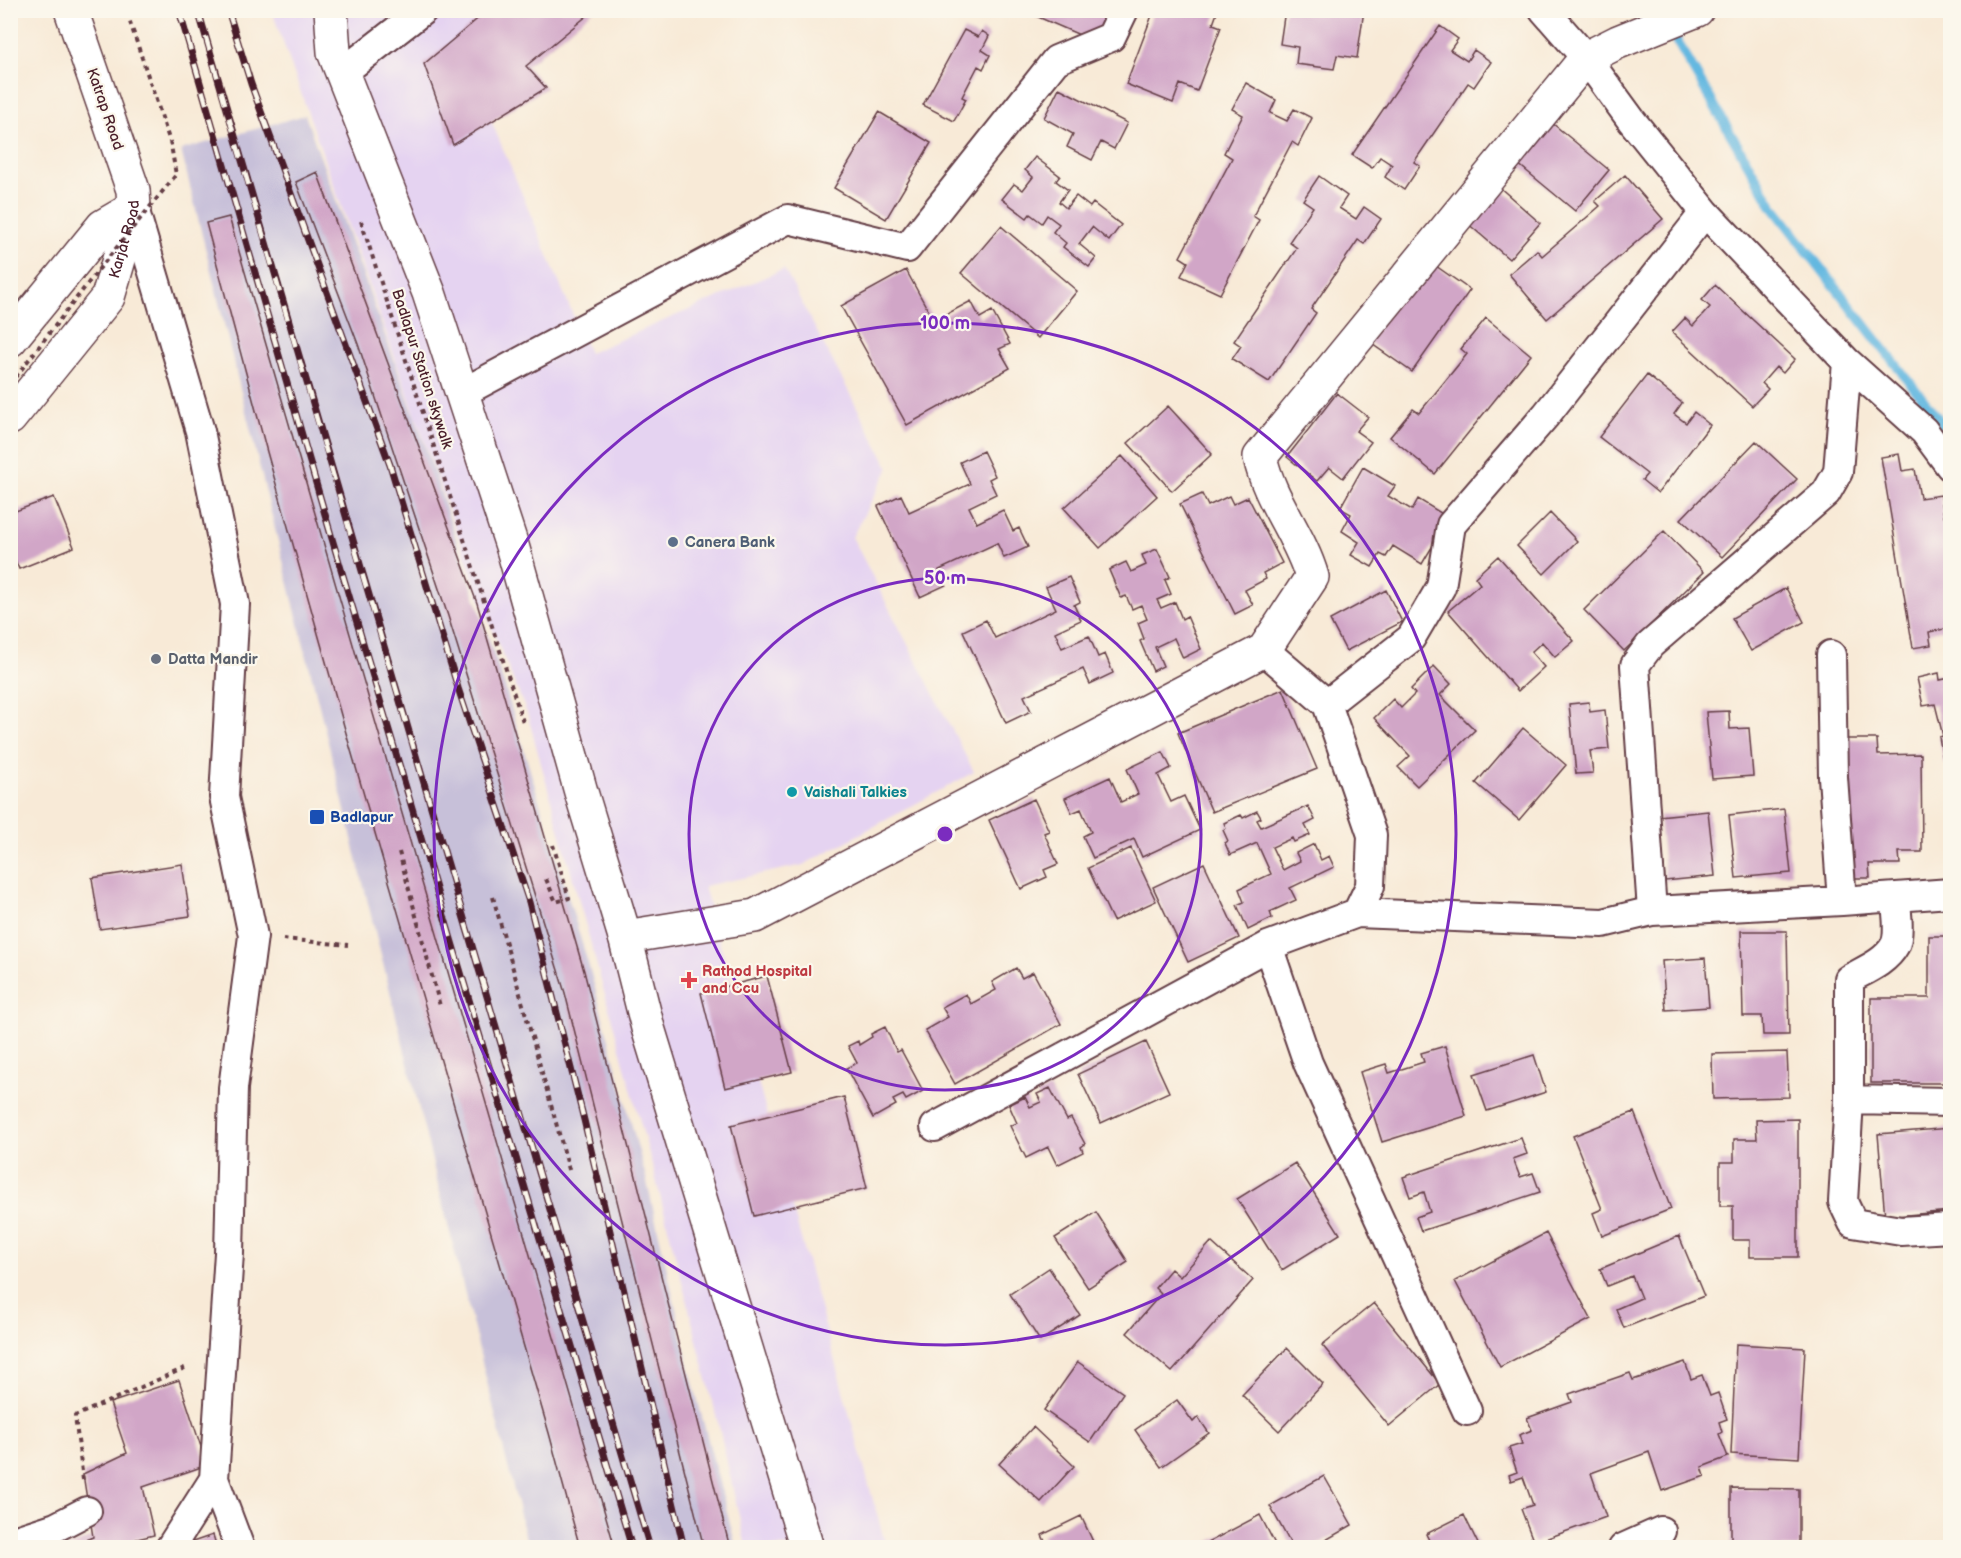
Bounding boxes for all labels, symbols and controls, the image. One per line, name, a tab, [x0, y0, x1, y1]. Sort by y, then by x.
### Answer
street label: Katrap Road	[82, 66, 128, 152]
street label: Karjat Road	[105, 200, 144, 280]
street label: Badlapur Station skywalk	[387, 287, 457, 452]
text: 100 m	[920, 313, 970, 334]
place label: Canera Bank	[685, 533, 775, 552]
marker: Canera Bank	[666, 535, 680, 549]
text: 50 m	[924, 568, 966, 589]
place label: Datta Mandir	[168, 650, 259, 669]
marker: Datta Mandir	[149, 652, 163, 666]
place label: Vaishali Talkies	[804, 783, 907, 802]
marker: Vaishali Talkies	[785, 785, 799, 799]
marker: Badlapur	[308, 808, 326, 826]
place label: Badlapur	[330, 808, 394, 827]
centre of rings	[935, 824, 955, 844]
place label: Rathod Hospital and Ccu	[702, 962, 812, 998]
marker: Rathod Hospital and Ccu	[680, 971, 698, 989]

